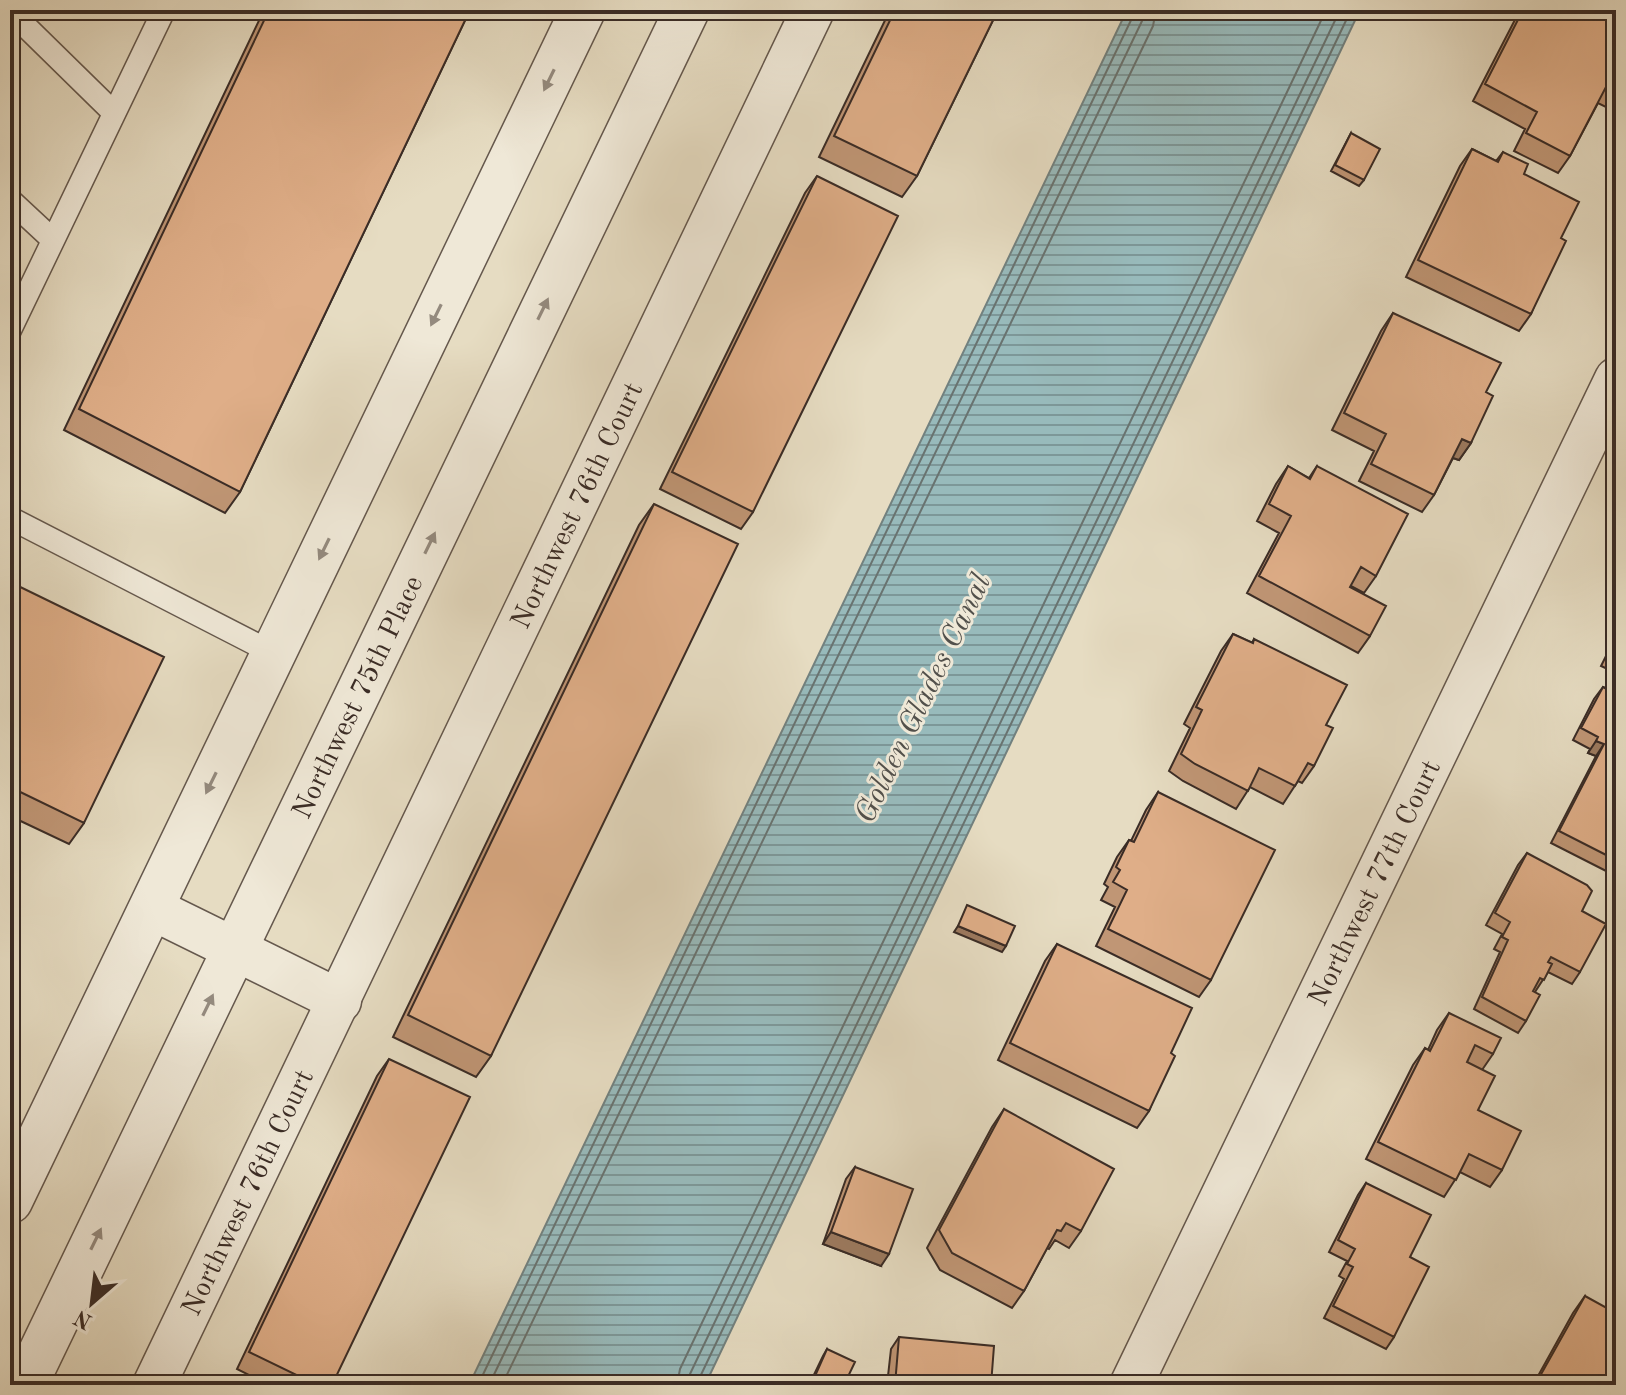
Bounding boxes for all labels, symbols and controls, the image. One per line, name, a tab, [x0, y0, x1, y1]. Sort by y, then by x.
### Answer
one-way arrow	[542, 69, 556, 92]
one-way arrow	[536, 298, 550, 321]
one-way arrow	[429, 303, 443, 326]
street label: Northwest 76th Court	[508, 379, 649, 634]
one-way arrow	[424, 532, 437, 555]
one-way arrow	[317, 537, 331, 560]
water label: Golden Glades Canal	[851, 569, 997, 828]
street label: Northwest 75th Place	[289, 572, 429, 824]
street label: Northwest 77th Court	[1305, 756, 1447, 1011]
one-way arrow	[204, 772, 218, 795]
one-way arrow	[201, 993, 215, 1016]
street label: Northwest 76th Court	[178, 1066, 320, 1321]
one-way arrow	[89, 1227, 102, 1250]
north arrow	[52, 1263, 132, 1343]
text: N	[71, 1305, 96, 1333]

